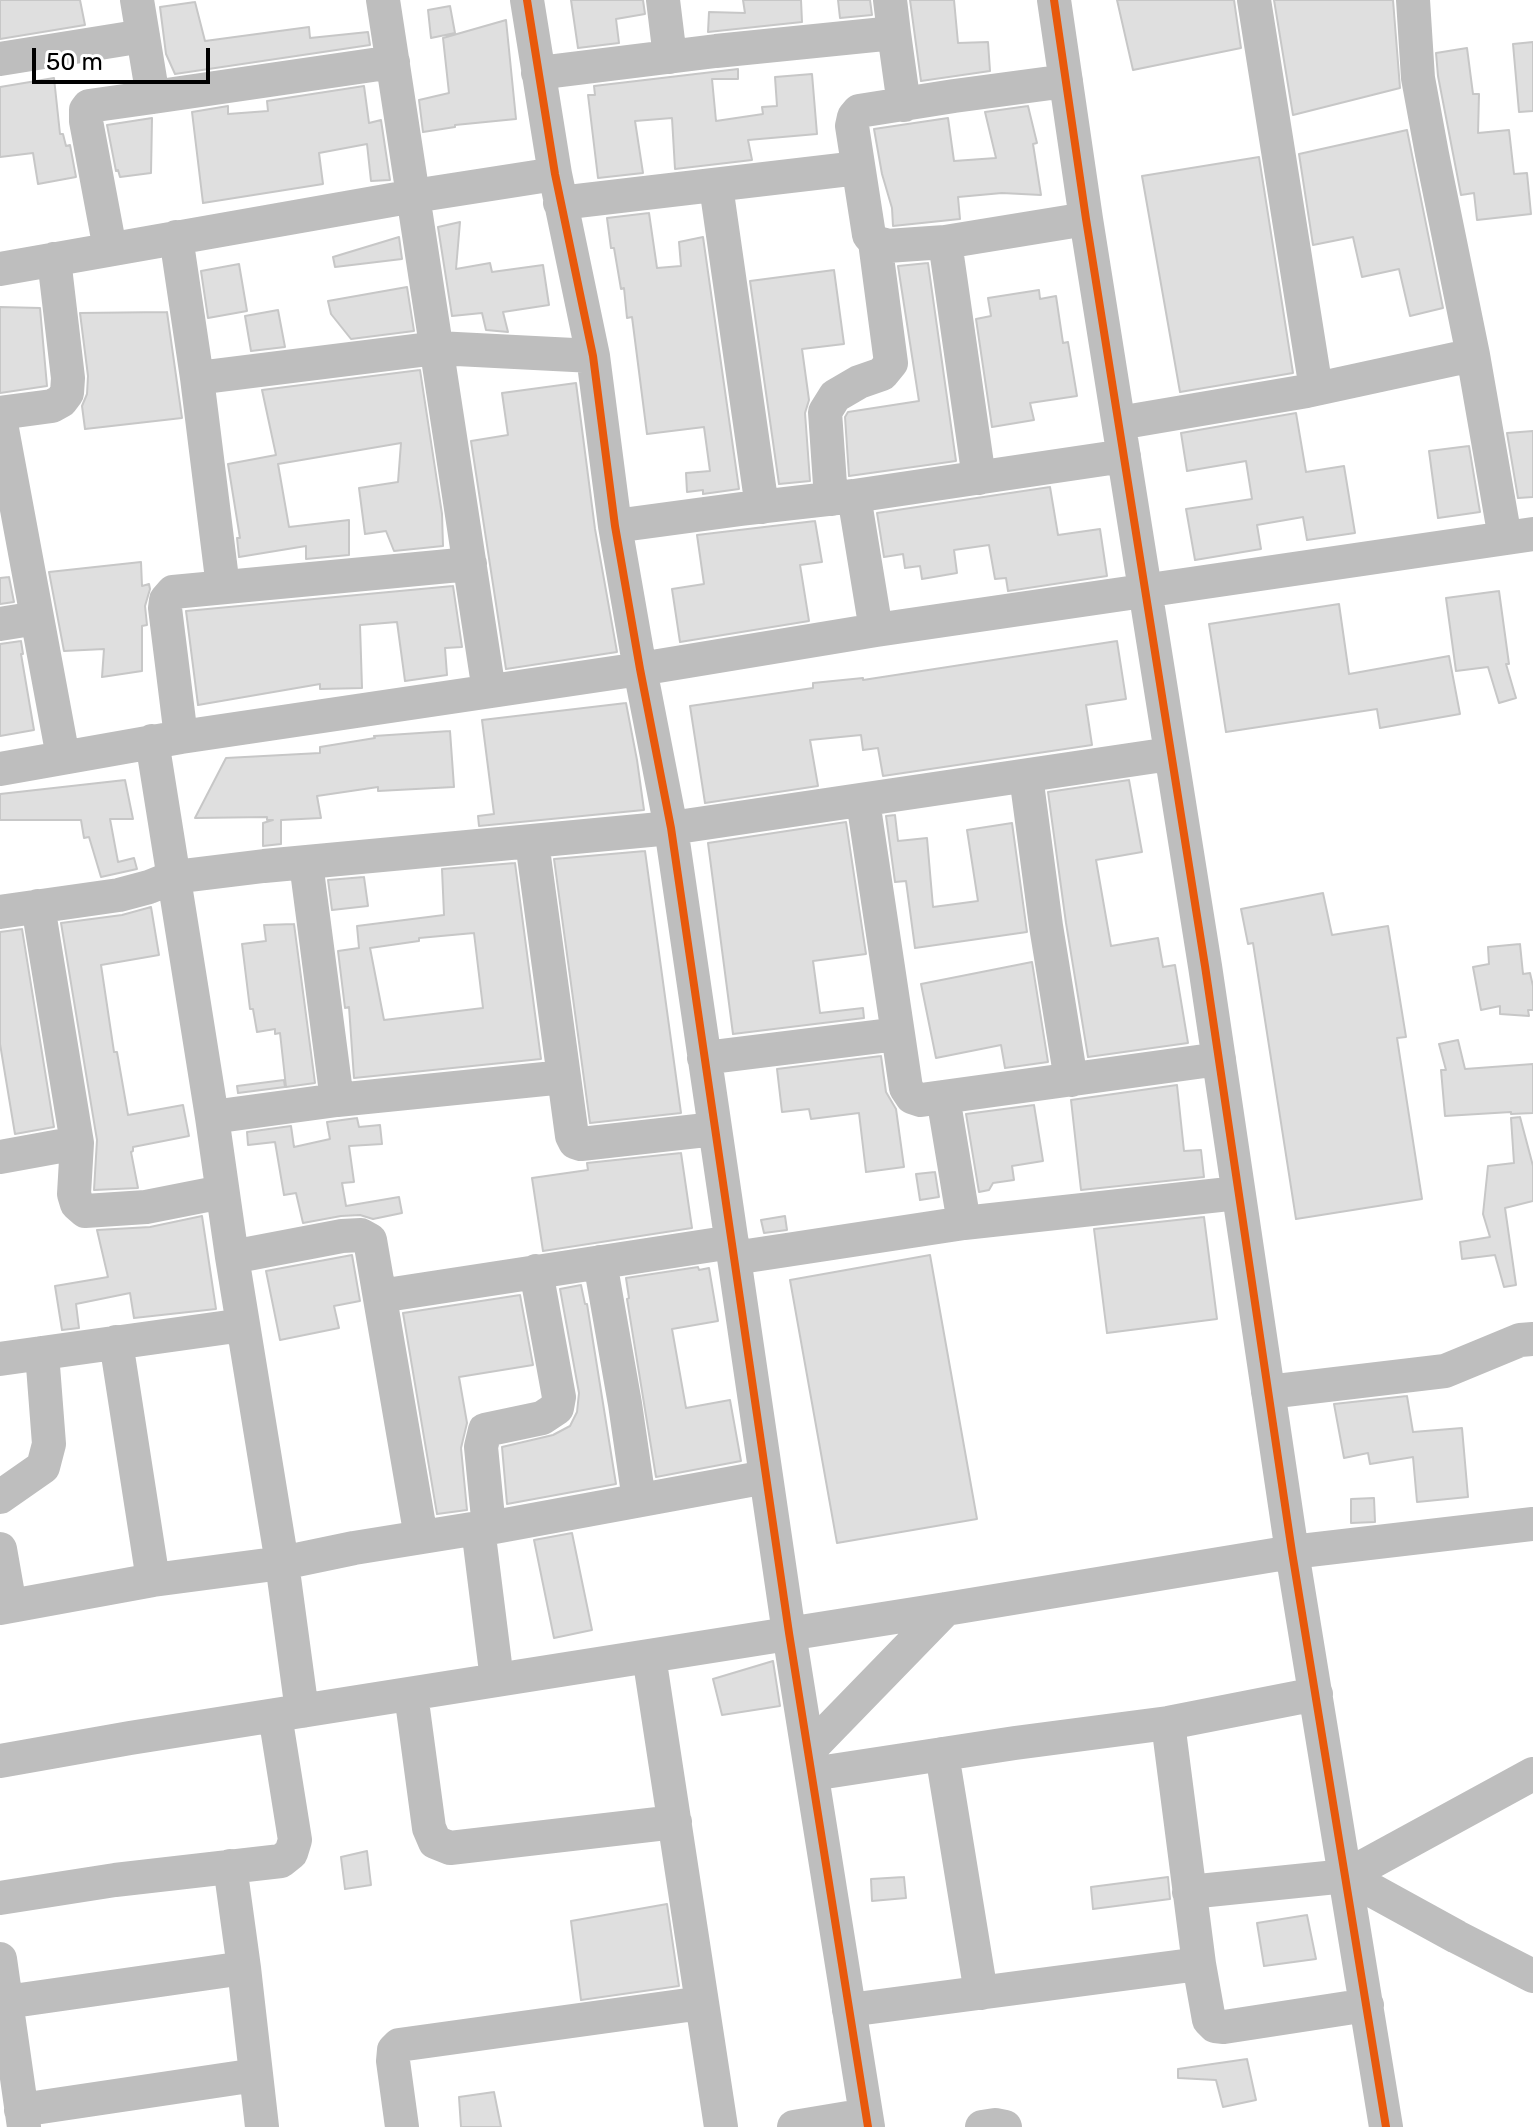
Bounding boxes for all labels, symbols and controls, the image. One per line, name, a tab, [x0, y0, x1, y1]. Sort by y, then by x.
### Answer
scale bar	[36, 32, 214, 82]
text: 50 m	[46, 48, 103, 76]

